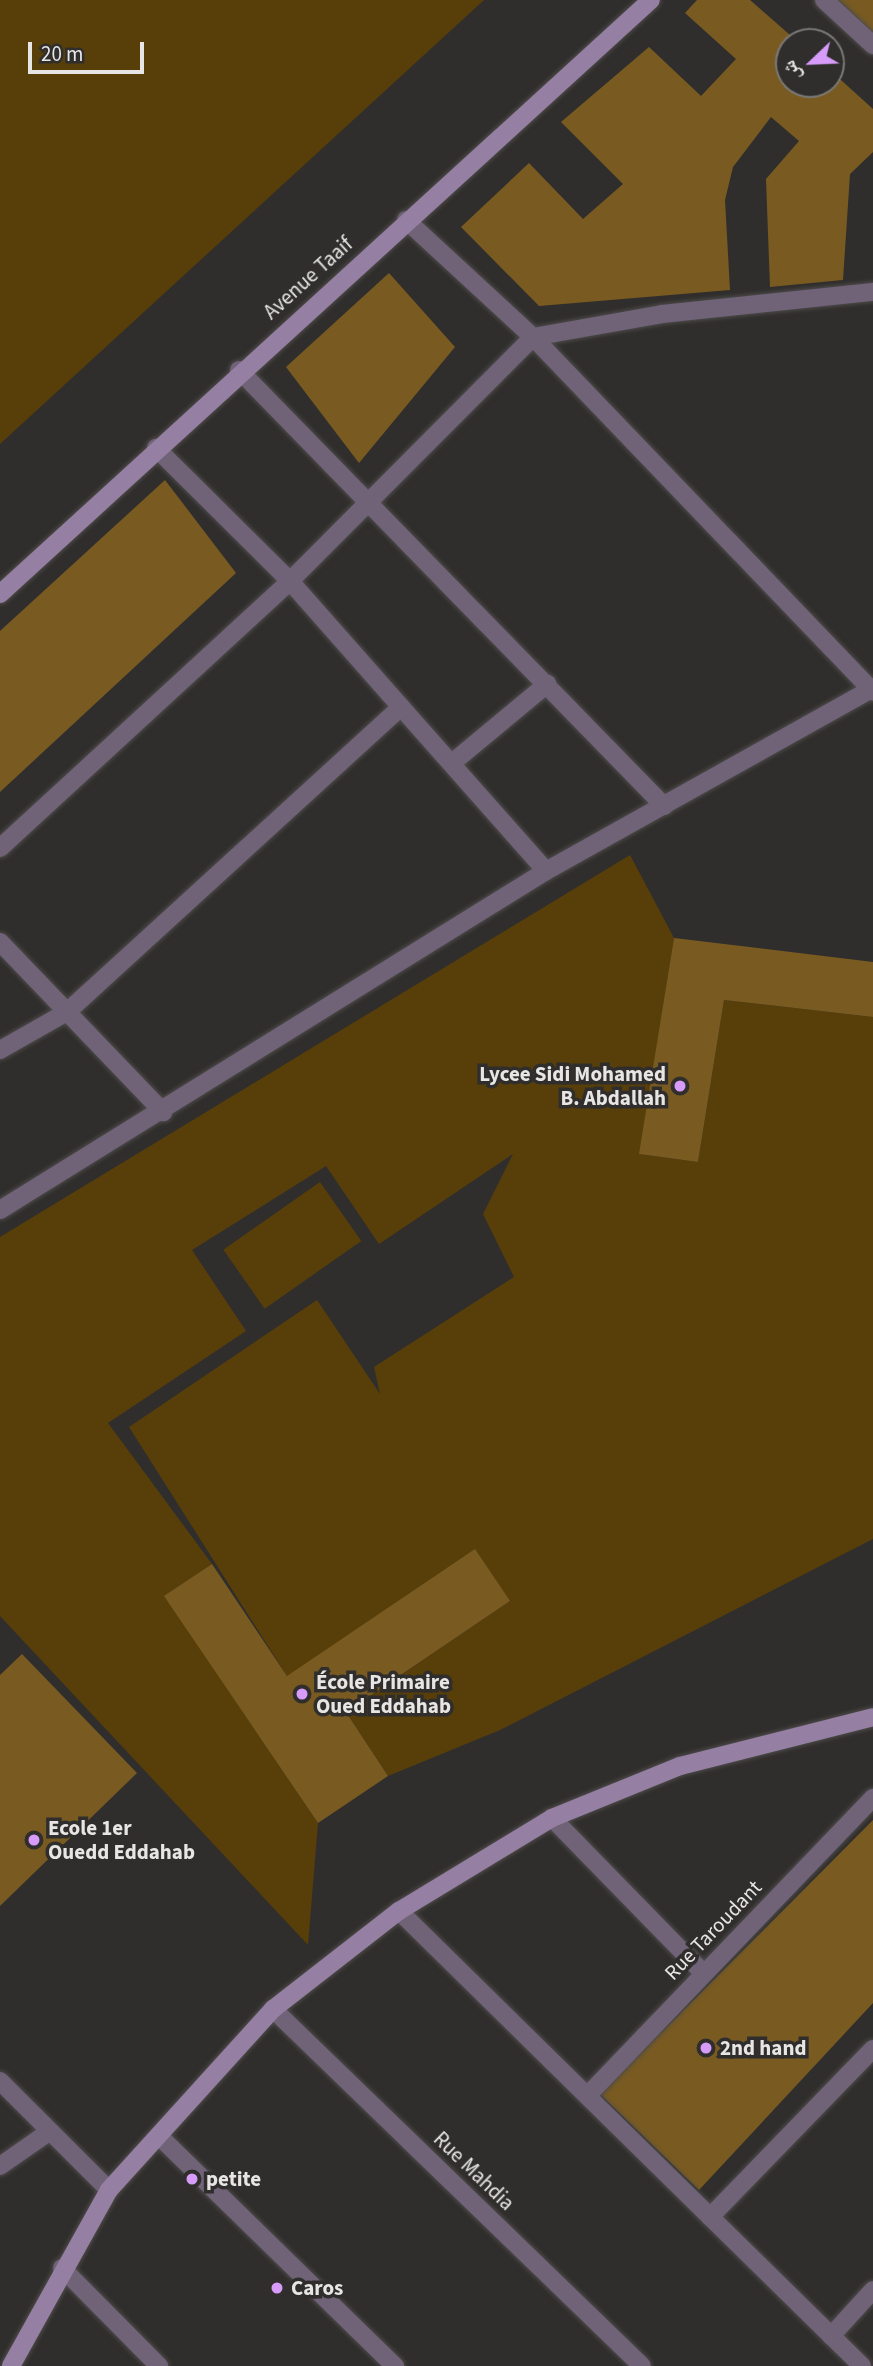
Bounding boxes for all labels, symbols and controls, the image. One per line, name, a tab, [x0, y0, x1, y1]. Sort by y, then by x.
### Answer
scale bar	[32, 28, 147, 72]
north arrow	[775, 28, 845, 98]
text: 20 m	[41, 39, 83, 69]
text: ش	[776, 56, 808, 85]
street label: Avenue Taaif	[258, 231, 358, 325]
place label: Lycee Sidi Mohamed B. Abdallah	[479, 1061, 666, 1111]
marker: Lycee Sidi Mohamed B. Abdallah	[672, 1078, 688, 1094]
place label: École Primaire Oued Eddahab	[316, 1669, 451, 1719]
marker: École Primaire Oued Eddahab	[294, 1686, 310, 1702]
place label: Ecole 1er Ouedd Eddahab	[48, 1815, 195, 1865]
marker: Ecole 1er Ouedd Eddahab	[26, 1832, 42, 1848]
street label: Rue Taroudant	[659, 1875, 767, 1985]
place label: 2nd hand	[720, 2035, 806, 2061]
marker: 2nd hand	[698, 2040, 714, 2056]
street label: Rue Mahdia	[428, 2126, 520, 2216]
place label: petite	[206, 2166, 261, 2192]
marker: petite	[184, 2171, 200, 2187]
place label: Caros	[291, 2275, 343, 2301]
marker: Caros	[269, 2280, 285, 2296]

